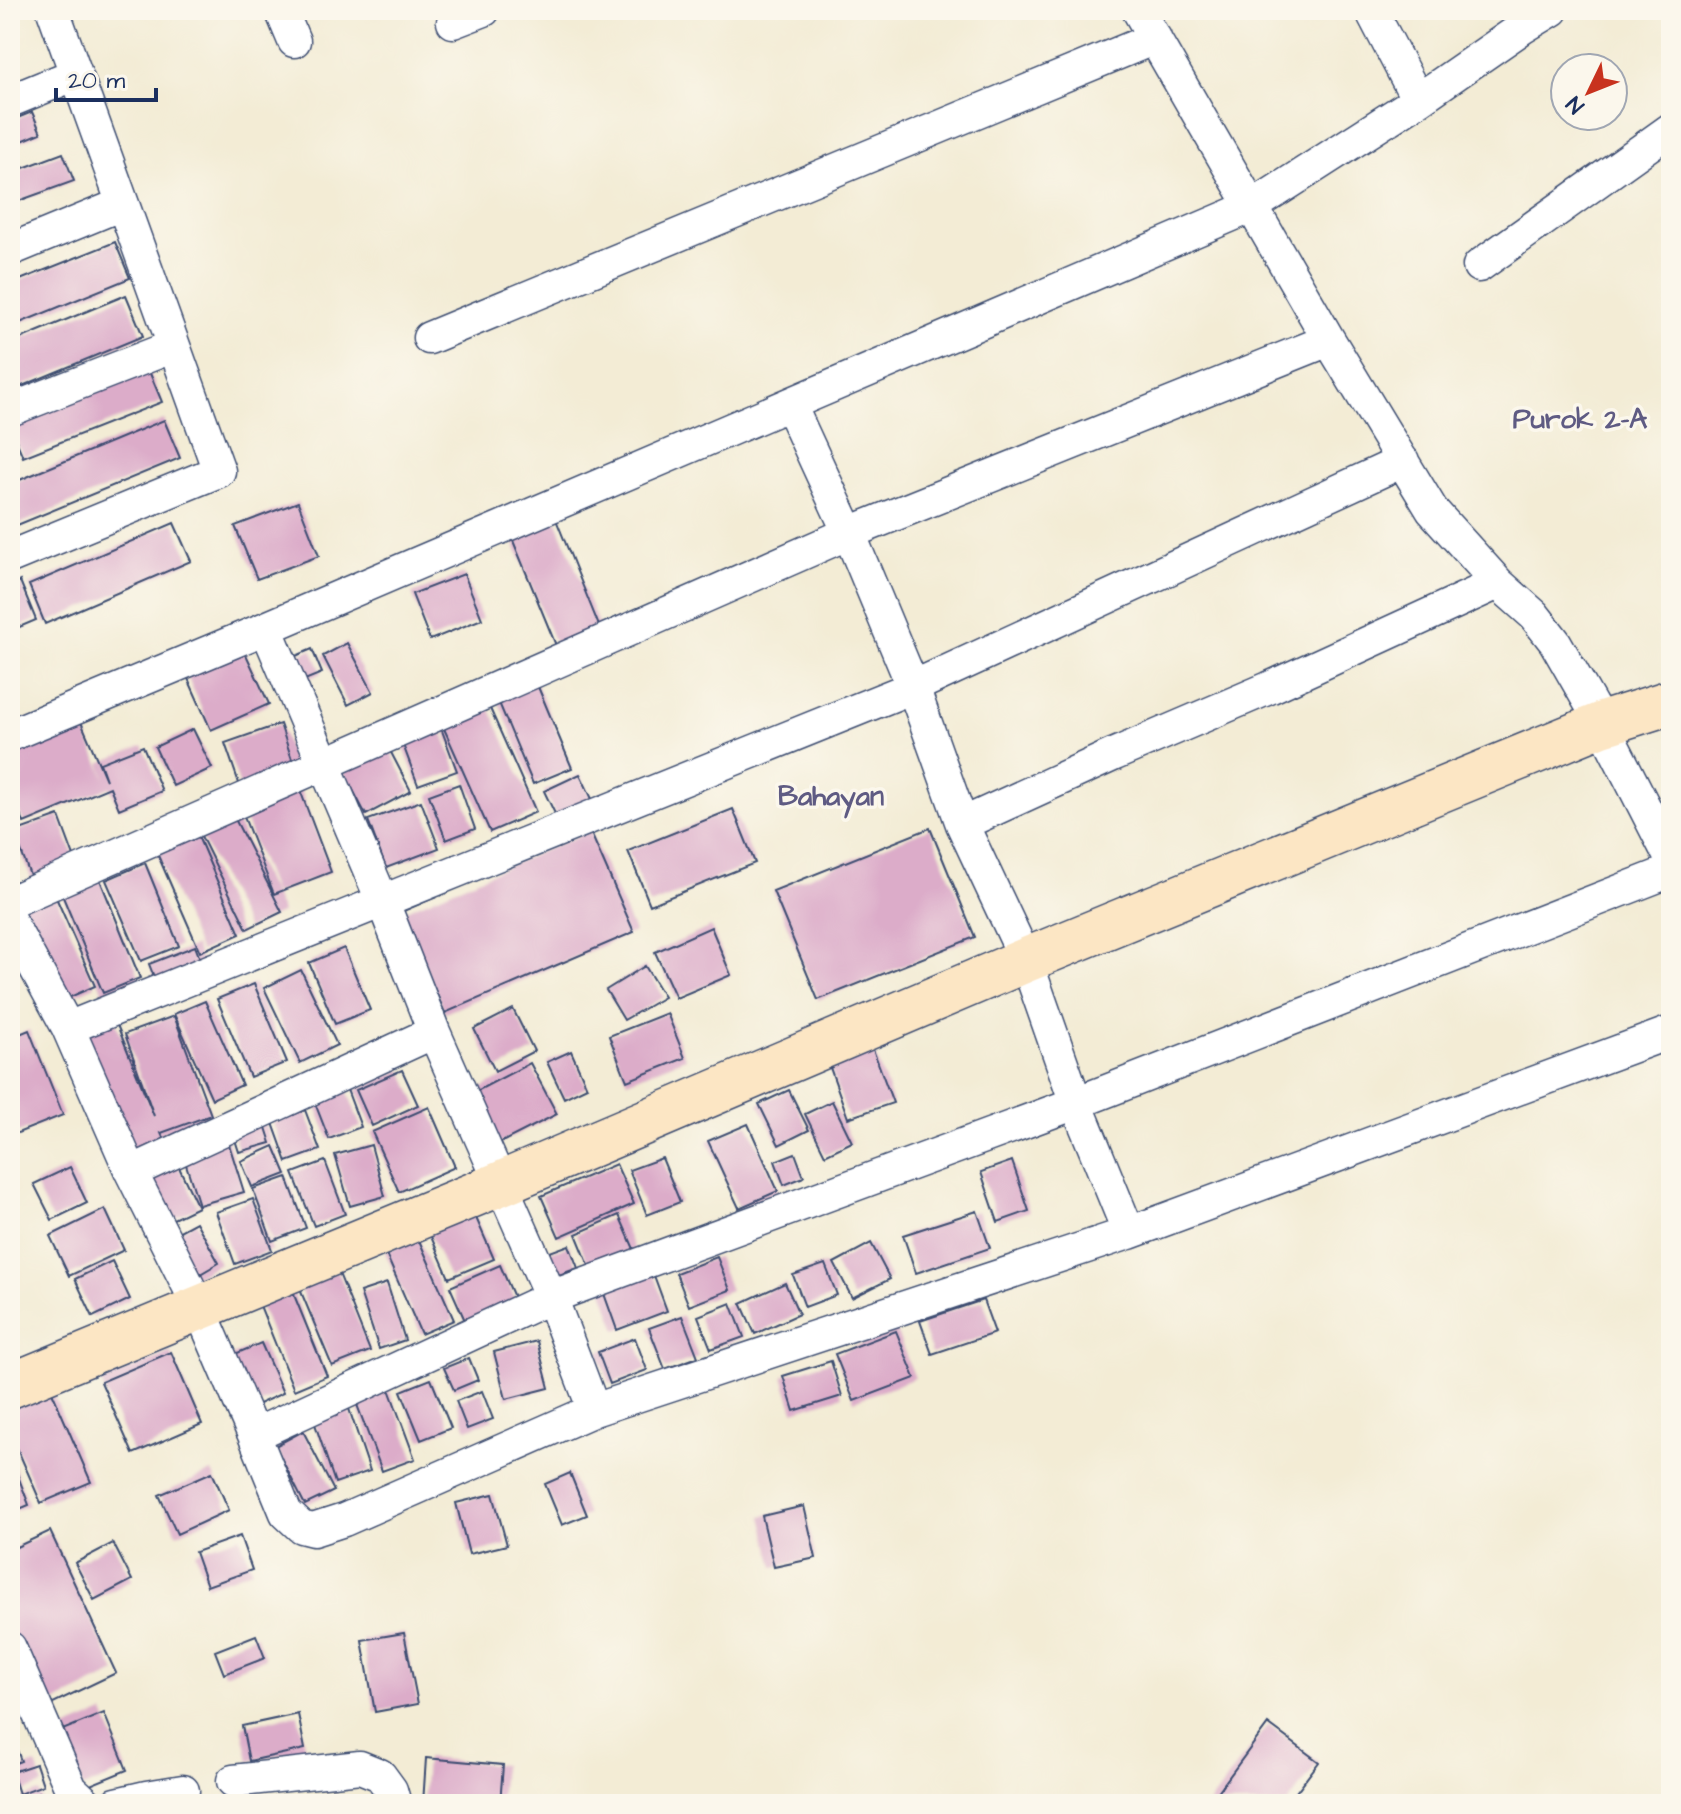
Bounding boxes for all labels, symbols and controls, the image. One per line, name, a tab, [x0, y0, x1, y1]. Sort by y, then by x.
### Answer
scale bar	[56, 52, 156, 102]
north arrow	[1549, 52, 1629, 132]
text: 20 m	[68, 64, 125, 98]
text: N	[1559, 89, 1592, 120]
district label: Purok 2-A	[1513, 400, 1648, 439]
district label: Bahayan	[778, 777, 884, 819]

